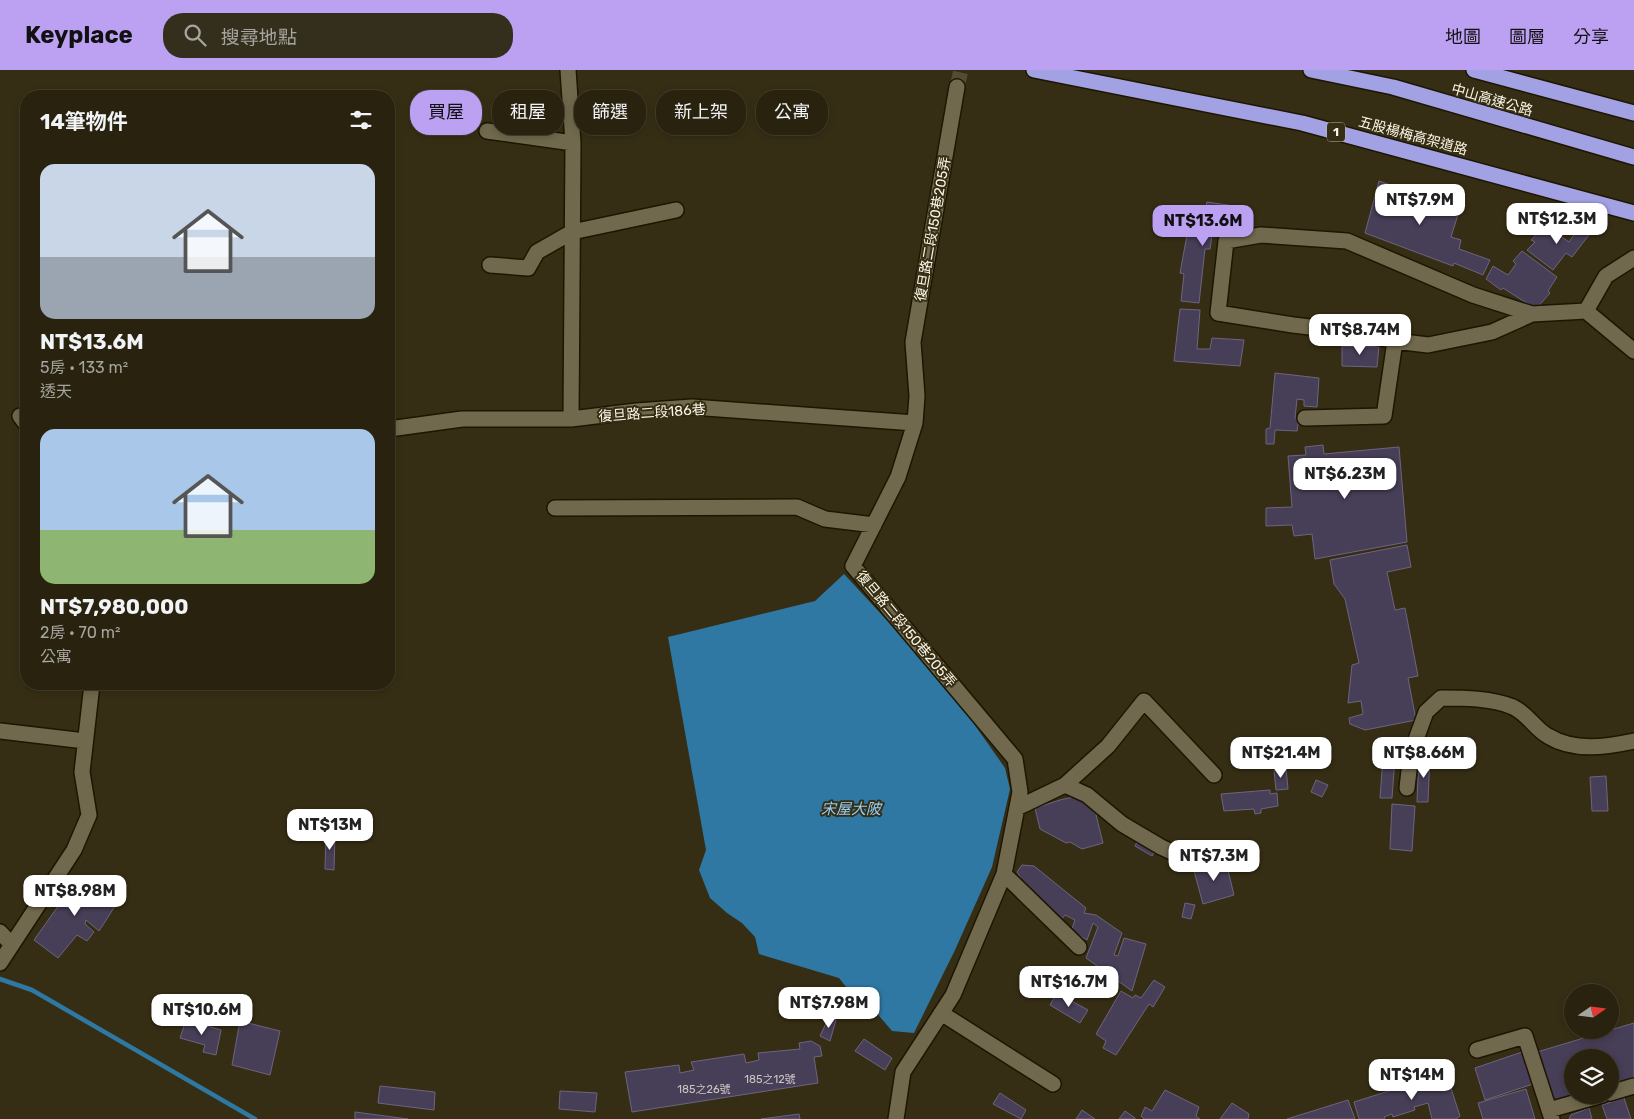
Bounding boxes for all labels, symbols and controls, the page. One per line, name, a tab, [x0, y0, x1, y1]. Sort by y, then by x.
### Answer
search box	[163, 13, 513, 58]
text: Keyplace	[25, 21, 133, 49]
icon: search	[181, 21, 209, 49]
text: 搜尋地點	[221, 26, 297, 49]
text: 地圖	[1445, 26, 1481, 48]
text: 圖層	[1509, 26, 1545, 48]
text: 分享	[1573, 26, 1609, 48]
street label: 中山高速公路	[1449, 80, 1535, 120]
chip: 買屋	[410, 90, 482, 135]
chip: 租屋	[492, 90, 564, 135]
chip: 篩選	[574, 90, 646, 135]
chip: 新上架	[656, 90, 746, 135]
chip: 公寓	[756, 90, 828, 135]
icon: filters	[347, 106, 375, 134]
text: 14筆物件	[40, 109, 128, 134]
street label: 五股楊梅高架道路	[1357, 113, 1469, 159]
road number: 1	[1327, 122, 1345, 142]
street label: 復旦路二段150巷205弄	[912, 155, 954, 303]
pin: NT$7.9M	[1374, 184, 1466, 226]
text: NT$7.9M	[1386, 190, 1454, 209]
icon: home	[163, 196, 253, 286]
pin: NT$12.3M	[1505, 202, 1609, 245]
pin: NT$13.6M	[1151, 204, 1255, 247]
text: NT$12.3M	[1518, 209, 1596, 228]
text: NT$13.6M	[1164, 211, 1242, 230]
pin: NT$8.74M	[1308, 314, 1412, 356]
text: NT$8.74M	[1320, 320, 1400, 339]
text: NT$13.6M	[40, 329, 144, 354]
text: 5房 · 133 m²	[40, 358, 128, 377]
text: 透天	[40, 382, 72, 401]
street label: 復旦路二段186巷	[598, 401, 706, 425]
pin: NT$6.23M	[1293, 458, 1397, 500]
icon: home	[163, 461, 253, 551]
text: NT$6.23M	[1304, 464, 1386, 483]
street label: 復旦路二段150巷205弄	[852, 567, 960, 691]
text: NT$7,980,000	[40, 594, 189, 619]
text: 2房 · 70 m²	[40, 623, 120, 642]
text: 公寓	[40, 647, 72, 666]
pin: NT$21.4M	[1229, 736, 1333, 779]
pin: NT$8.66M	[1372, 736, 1476, 779]
text: NT$21.4M	[1241, 743, 1321, 762]
text: NT$8.66M	[1383, 743, 1465, 762]
water label: 宋屋大陂	[821, 800, 883, 818]
pin: NT$13M	[289, 808, 371, 851]
text: NT$13M	[298, 815, 362, 834]
pin: NT$7.3M	[1168, 840, 1260, 882]
text: NT$7.3M	[1180, 846, 1248, 865]
pin: NT$8.98M	[23, 874, 127, 917]
text: NT$8.98M	[34, 881, 116, 900]
pin: NT$16.7M	[1017, 966, 1121, 1008]
text: NT$16.7M	[1030, 972, 1108, 991]
north arrow	[1564, 984, 1619, 1039]
map controls	[1564, 984, 1619, 1104]
pin: NT$7.98M	[777, 986, 881, 1029]
text: NT$7.98M	[790, 993, 868, 1012]
pin: NT$10.6M	[150, 994, 254, 1036]
text: NT$10.6M	[162, 1000, 242, 1019]
button: layers	[1564, 1049, 1619, 1104]
pin: NT$14M	[1371, 1058, 1453, 1101]
text: NT$14M	[1380, 1065, 1444, 1084]
house number: 185之12號	[744, 1073, 796, 1086]
house number: 185之26號	[677, 1083, 731, 1096]

